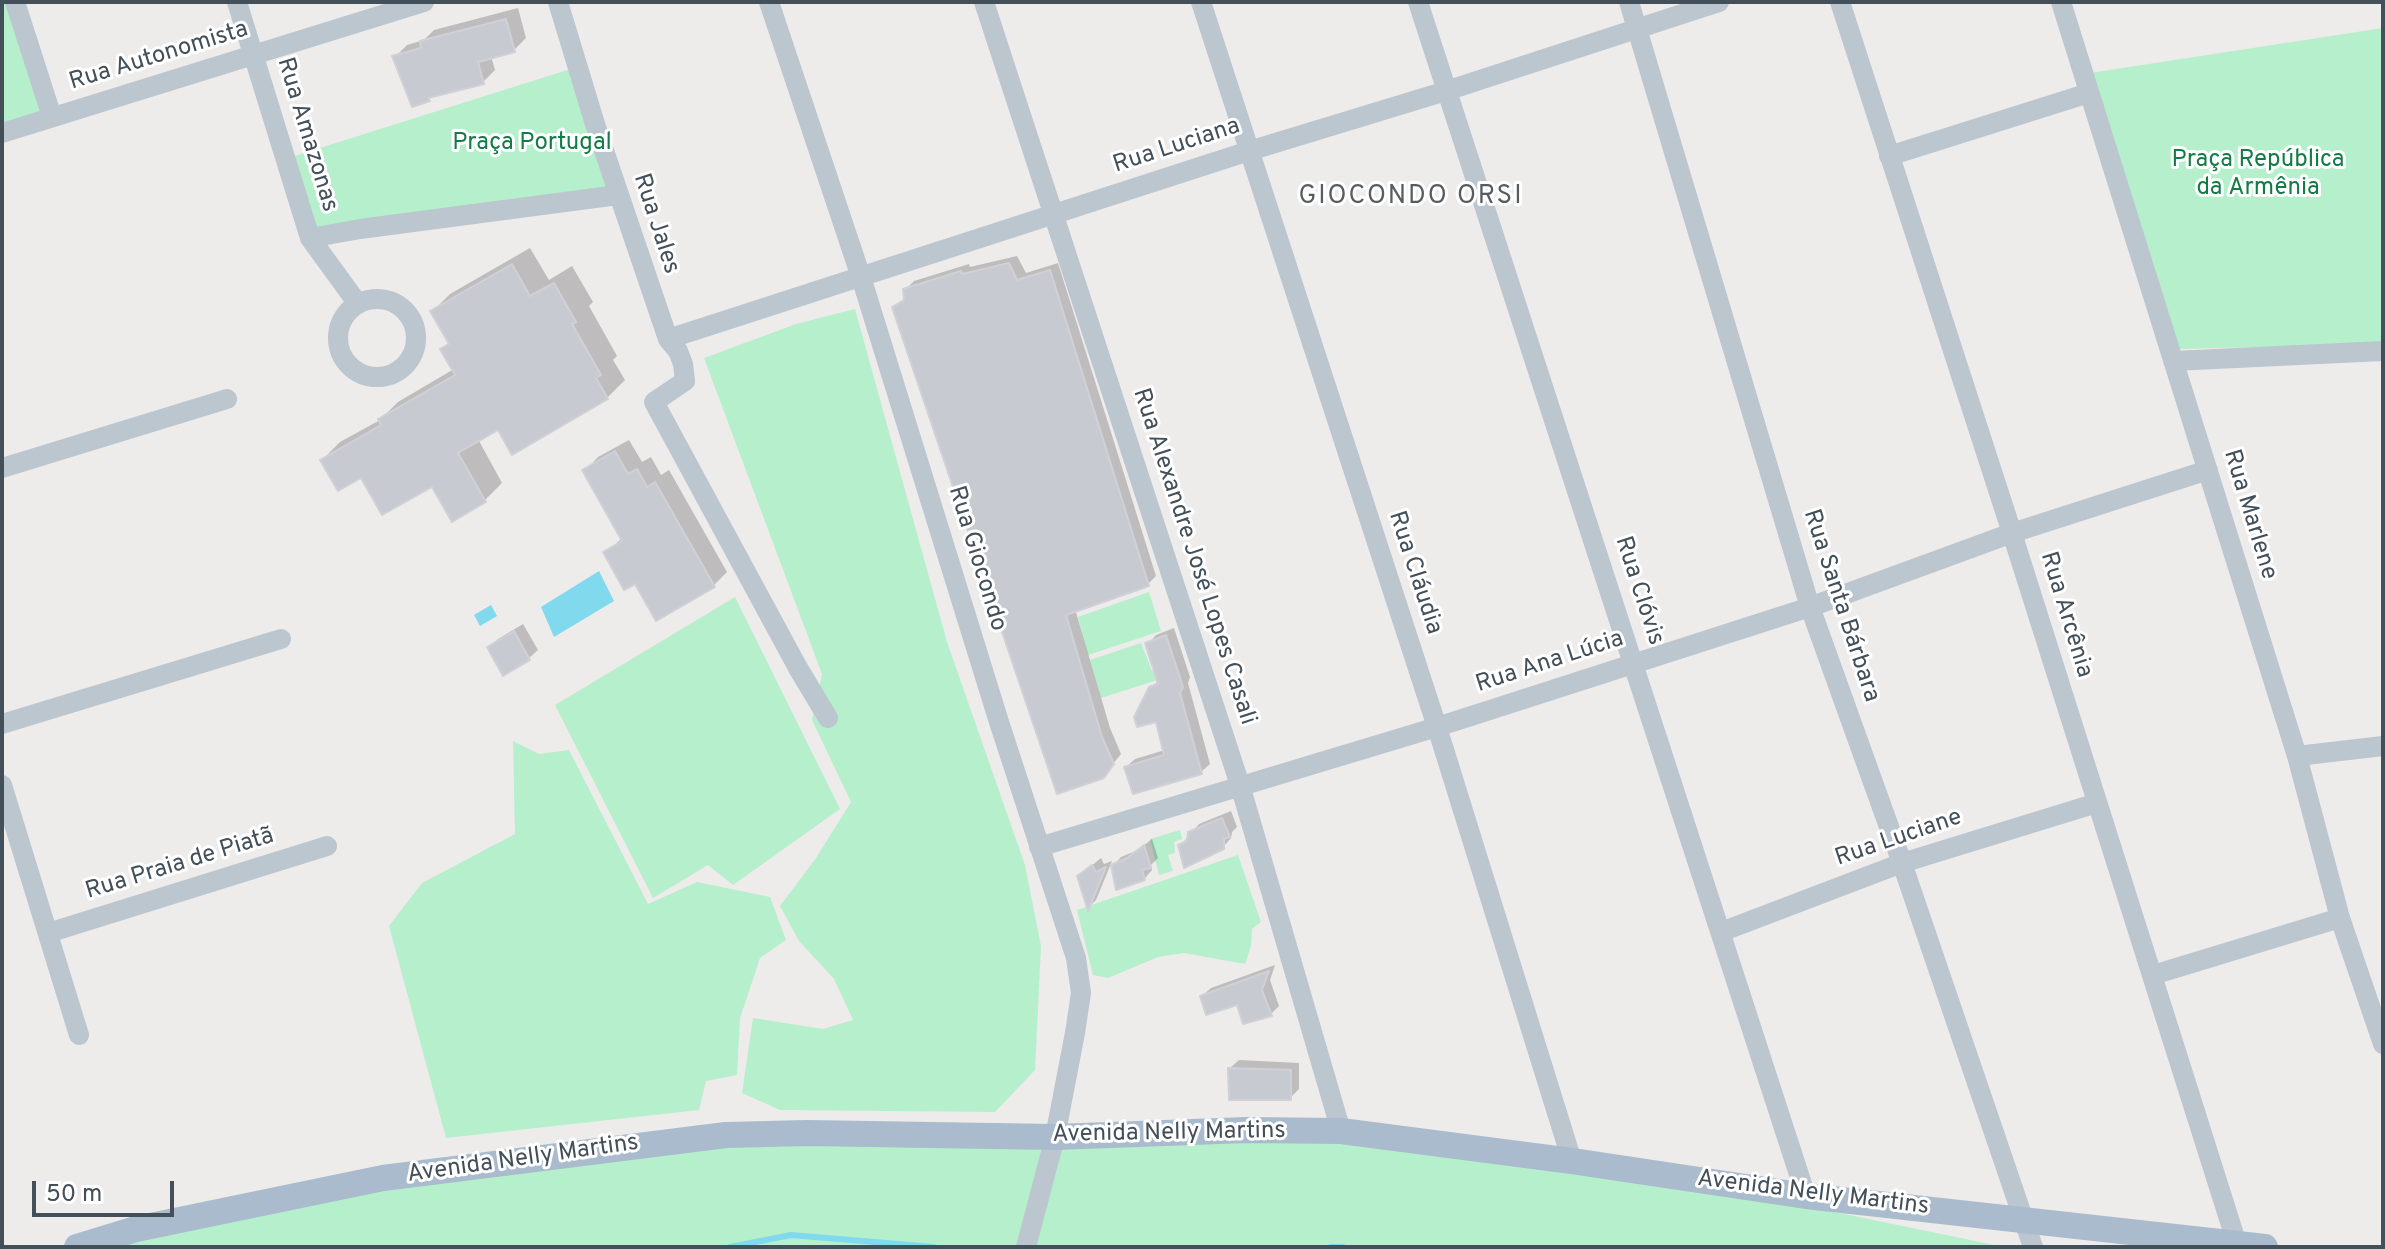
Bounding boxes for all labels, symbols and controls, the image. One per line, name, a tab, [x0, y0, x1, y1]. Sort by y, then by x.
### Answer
street label: Rua Autonomista	[66, 16, 252, 98]
street label: Rua Amazonas	[269, 54, 343, 216]
street label: Rua Luciana	[1110, 113, 1244, 181]
park label: Praça Portugal	[452, 130, 612, 158]
park label: Praça República da Armênia	[2172, 147, 2344, 203]
street label: Rua Jales	[625, 170, 685, 278]
district label: GIOCONDO ORSI	[1298, 182, 1524, 214]
street label: Rua Alexandre José Lopes Casali	[1125, 385, 1261, 729]
street label: Rua Marlene	[2216, 446, 2282, 584]
street label: Rua Giocondo	[940, 483, 1012, 635]
street label: Rua Santa Bárbara	[1795, 506, 1885, 706]
street label: Rua Cláudia	[1381, 508, 1447, 638]
street label: Rua Clóvis	[1607, 533, 1669, 649]
street label: Rua Arcênia	[2032, 549, 2098, 681]
street label: Rua Ana Lúcia	[1473, 626, 1627, 700]
street label: Rua Luciane	[1832, 804, 1966, 874]
street label: Rua Praia de Piatã	[82, 823, 278, 907]
street label: Avenida Nelly Martins	[1052, 1118, 1286, 1150]
street label: Avenida Nelly Martins	[405, 1130, 641, 1190]
scale bar	[36, 1165, 178, 1215]
street label: Avenida Nelly Martins	[1695, 1165, 1931, 1223]
text: 50 m	[46, 1180, 102, 1210]

